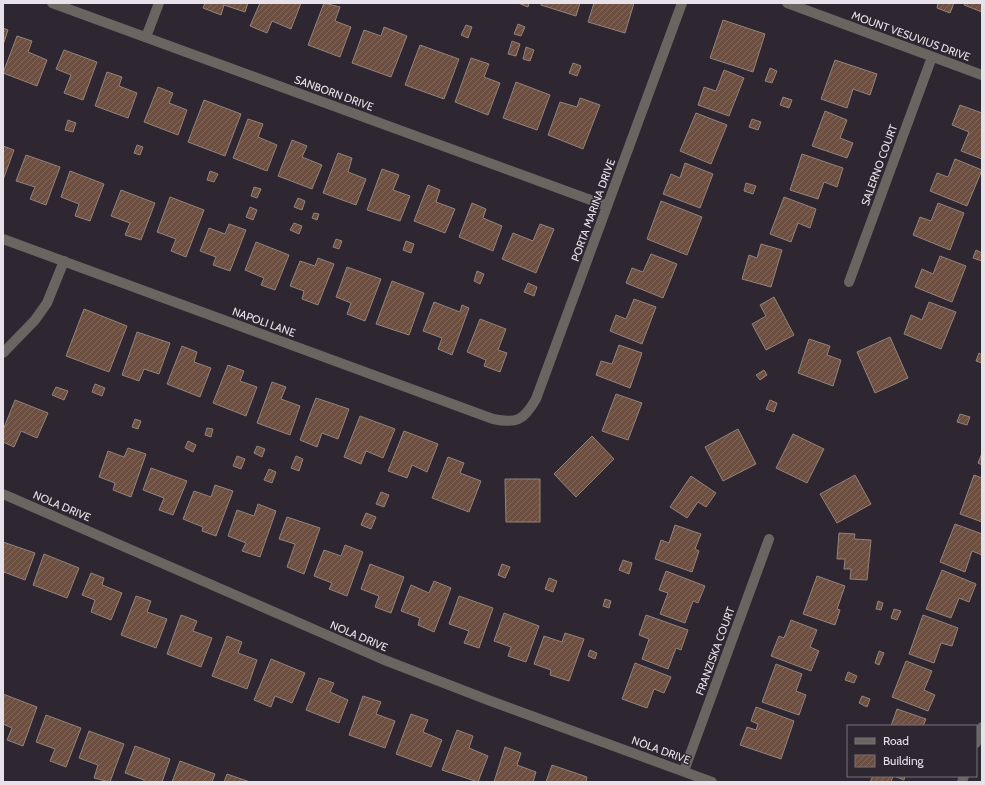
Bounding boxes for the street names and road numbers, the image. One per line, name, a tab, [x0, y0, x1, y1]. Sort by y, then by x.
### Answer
street label: MOUNT VESUVIUS DRIVE	[850, 8, 972, 64]
street label: SANBORN DRIVE	[293, 72, 375, 114]
street label: SALERNO COURT	[858, 122, 900, 208]
street label: PORTA MARINA DRIVE	[568, 157, 618, 263]
street label: NAPOLI LANE	[231, 304, 297, 340]
street label: NOLA DRIVE	[31, 488, 93, 524]
street label: FRANZISKA COURT	[693, 605, 738, 697]
street label: NOLA DRIVE	[328, 618, 390, 654]
street label: NOLA DRIVE	[630, 733, 692, 767]

